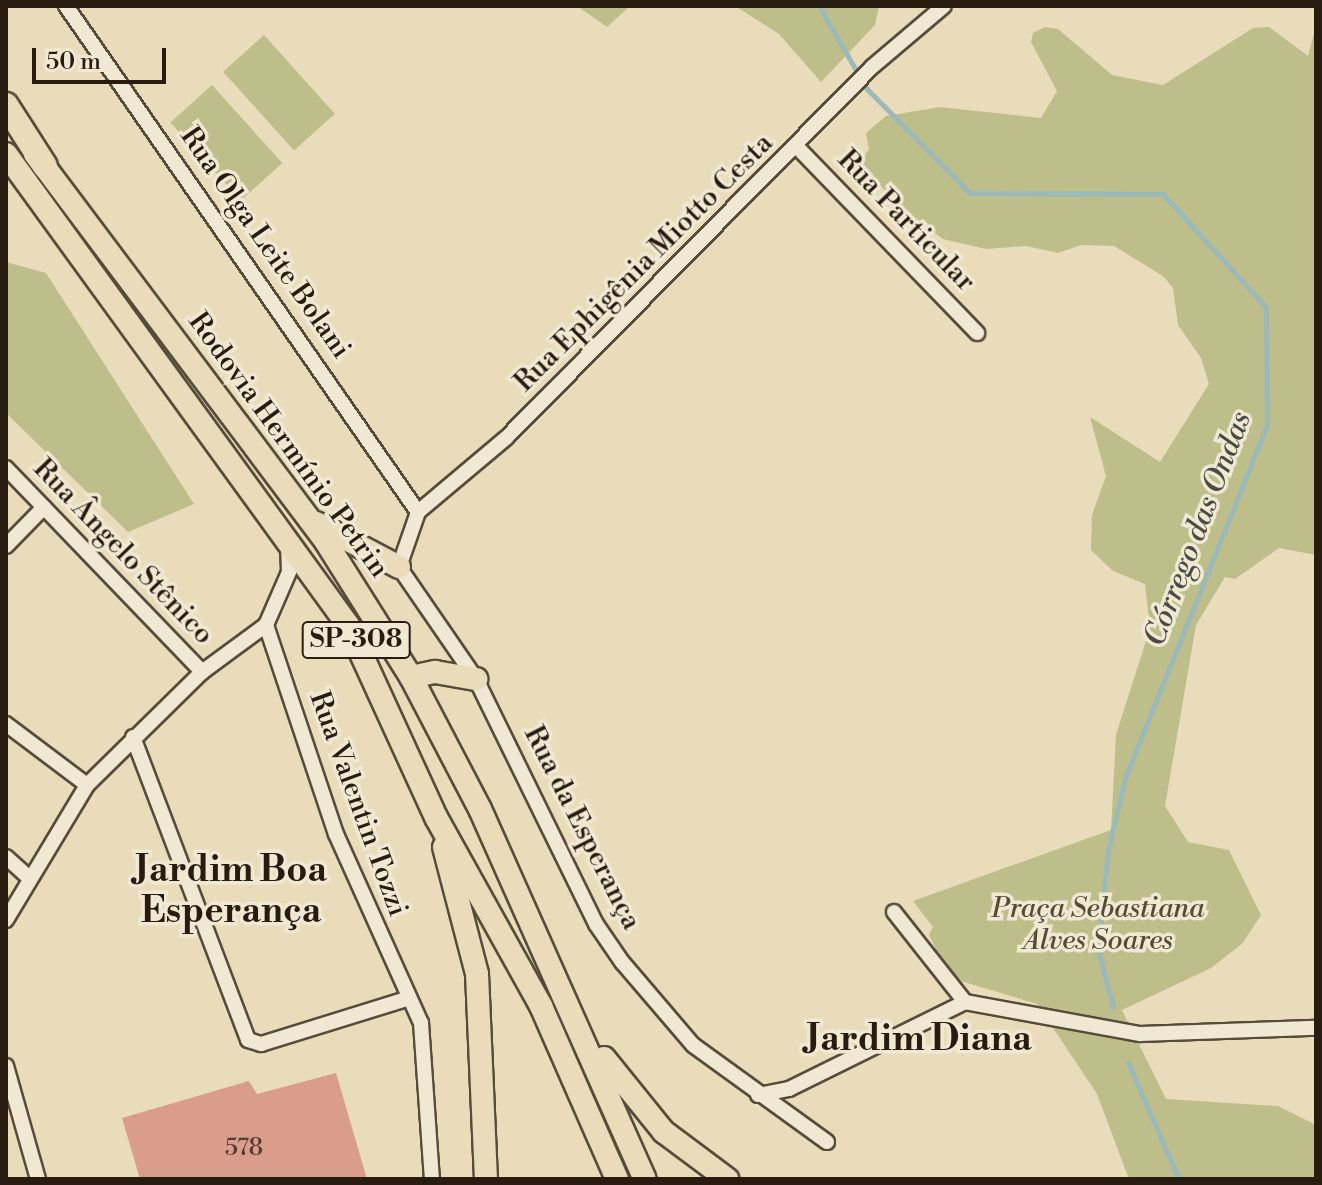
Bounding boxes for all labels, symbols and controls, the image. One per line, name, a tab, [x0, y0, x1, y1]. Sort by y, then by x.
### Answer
scale bar	[36, 32, 170, 82]
text: 50 m	[46, 47, 101, 77]
street label: Rua Olga Leite Bolani	[172, 121, 358, 365]
street label: Rua Ephigênia Miotto Cesta	[508, 127, 780, 399]
street label: Rua Particular	[830, 143, 982, 299]
street label: Rodovia Hermínio Petrin	[181, 306, 395, 584]
water label: Córrego das Ondas	[1137, 407, 1259, 651]
street label: Rua Ângelo Stênico	[26, 452, 220, 652]
road number: SP-308	[300, 618, 412, 662]
street label: Rua Valentin Tozzi	[302, 687, 414, 921]
street label: Rua da Esperança	[516, 721, 648, 935]
district label: Jardim Boa Esperança	[135, 848, 327, 933]
park label: Praça Sebastiana Alves Soares	[991, 892, 1205, 958]
district label: Jardim Diana	[806, 1018, 1032, 1062]
house number: 578	[225, 1135, 263, 1163]

